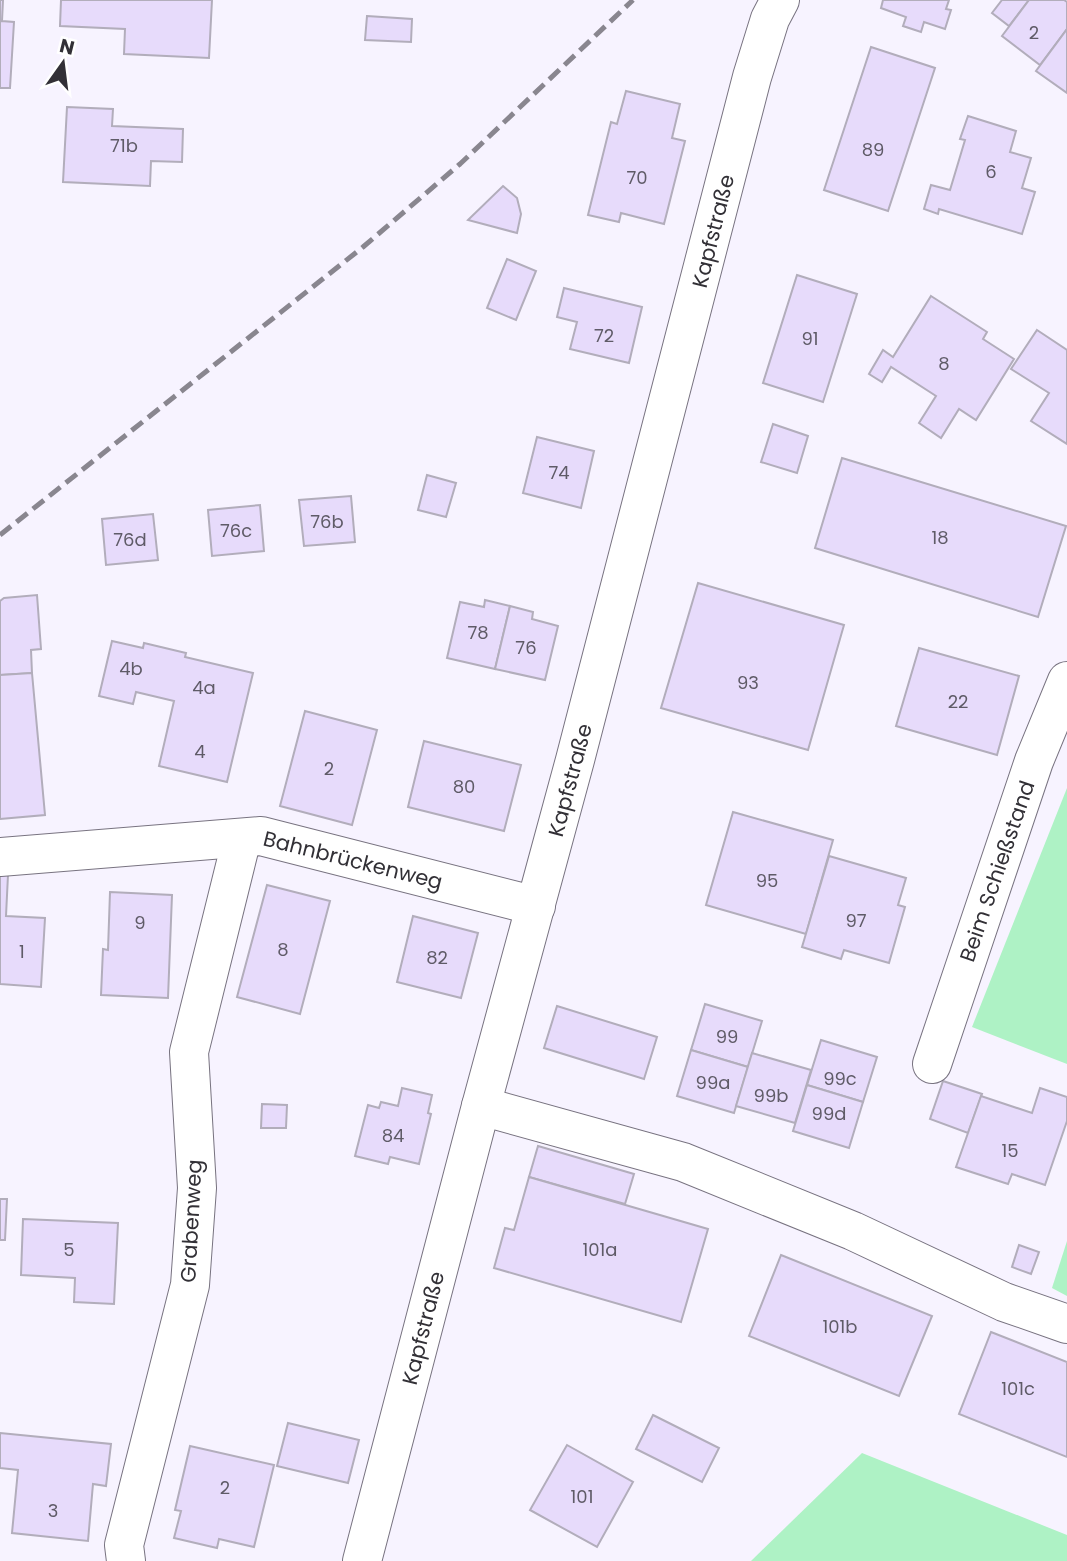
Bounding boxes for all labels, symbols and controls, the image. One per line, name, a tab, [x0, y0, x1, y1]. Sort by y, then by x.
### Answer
house number: 2	[1029, 20, 1039, 45]
north arrow	[28, 28, 98, 98]
text: N	[57, 32, 77, 62]
house number: 71b	[110, 133, 138, 158]
house number: 89	[862, 137, 884, 162]
house number: 6	[985, 159, 997, 184]
house number: 70	[626, 165, 648, 190]
street label: Kapfstraße	[685, 171, 741, 291]
house number: 72	[594, 323, 614, 348]
house number: 91	[801, 326, 819, 351]
house number: 8	[938, 351, 950, 376]
house number: 74	[548, 460, 570, 485]
house number: 76b	[310, 509, 344, 534]
house number: 76c	[220, 518, 252, 543]
house number: 18	[931, 525, 949, 550]
house number: 76d	[113, 527, 147, 552]
house number: 78	[467, 620, 489, 645]
house number: 76	[515, 635, 537, 660]
house number: 4b	[119, 656, 143, 681]
house number: 93	[737, 670, 759, 695]
house number: 4a	[192, 675, 216, 700]
house number: 22	[948, 689, 968, 714]
street label: Kapfstraße	[541, 720, 599, 840]
house number: 4	[194, 739, 206, 764]
house number: 2	[324, 756, 334, 781]
house number: 80	[453, 774, 475, 799]
street label: Beim Schießstand	[952, 777, 1042, 965]
street label: Bahnbrückenweg	[260, 824, 446, 896]
house number: 95	[756, 868, 778, 893]
house number: 97	[845, 908, 867, 933]
house number: 9	[134, 910, 146, 935]
house number: 8	[277, 937, 289, 962]
house number: 1	[19, 939, 25, 964]
house number: 82	[426, 945, 448, 970]
house number: 99	[716, 1024, 738, 1049]
house number: 99c	[823, 1066, 857, 1091]
house number: 99a	[696, 1070, 730, 1095]
house number: 99b	[754, 1083, 788, 1108]
house number: 99d	[812, 1101, 846, 1126]
house number: 84	[382, 1123, 404, 1148]
house number: 15	[1001, 1138, 1019, 1163]
street label: Grabenweg	[173, 1159, 209, 1283]
house number: 5	[63, 1237, 75, 1262]
house number: 101a	[583, 1237, 618, 1262]
street label: Kapfstraße	[395, 1268, 451, 1388]
house number: 101b	[823, 1314, 858, 1339]
house number: 101c	[1001, 1376, 1035, 1401]
house number: 2	[220, 1475, 230, 1500]
house number: 101	[571, 1484, 593, 1509]
house number: 3	[48, 1498, 58, 1523]

